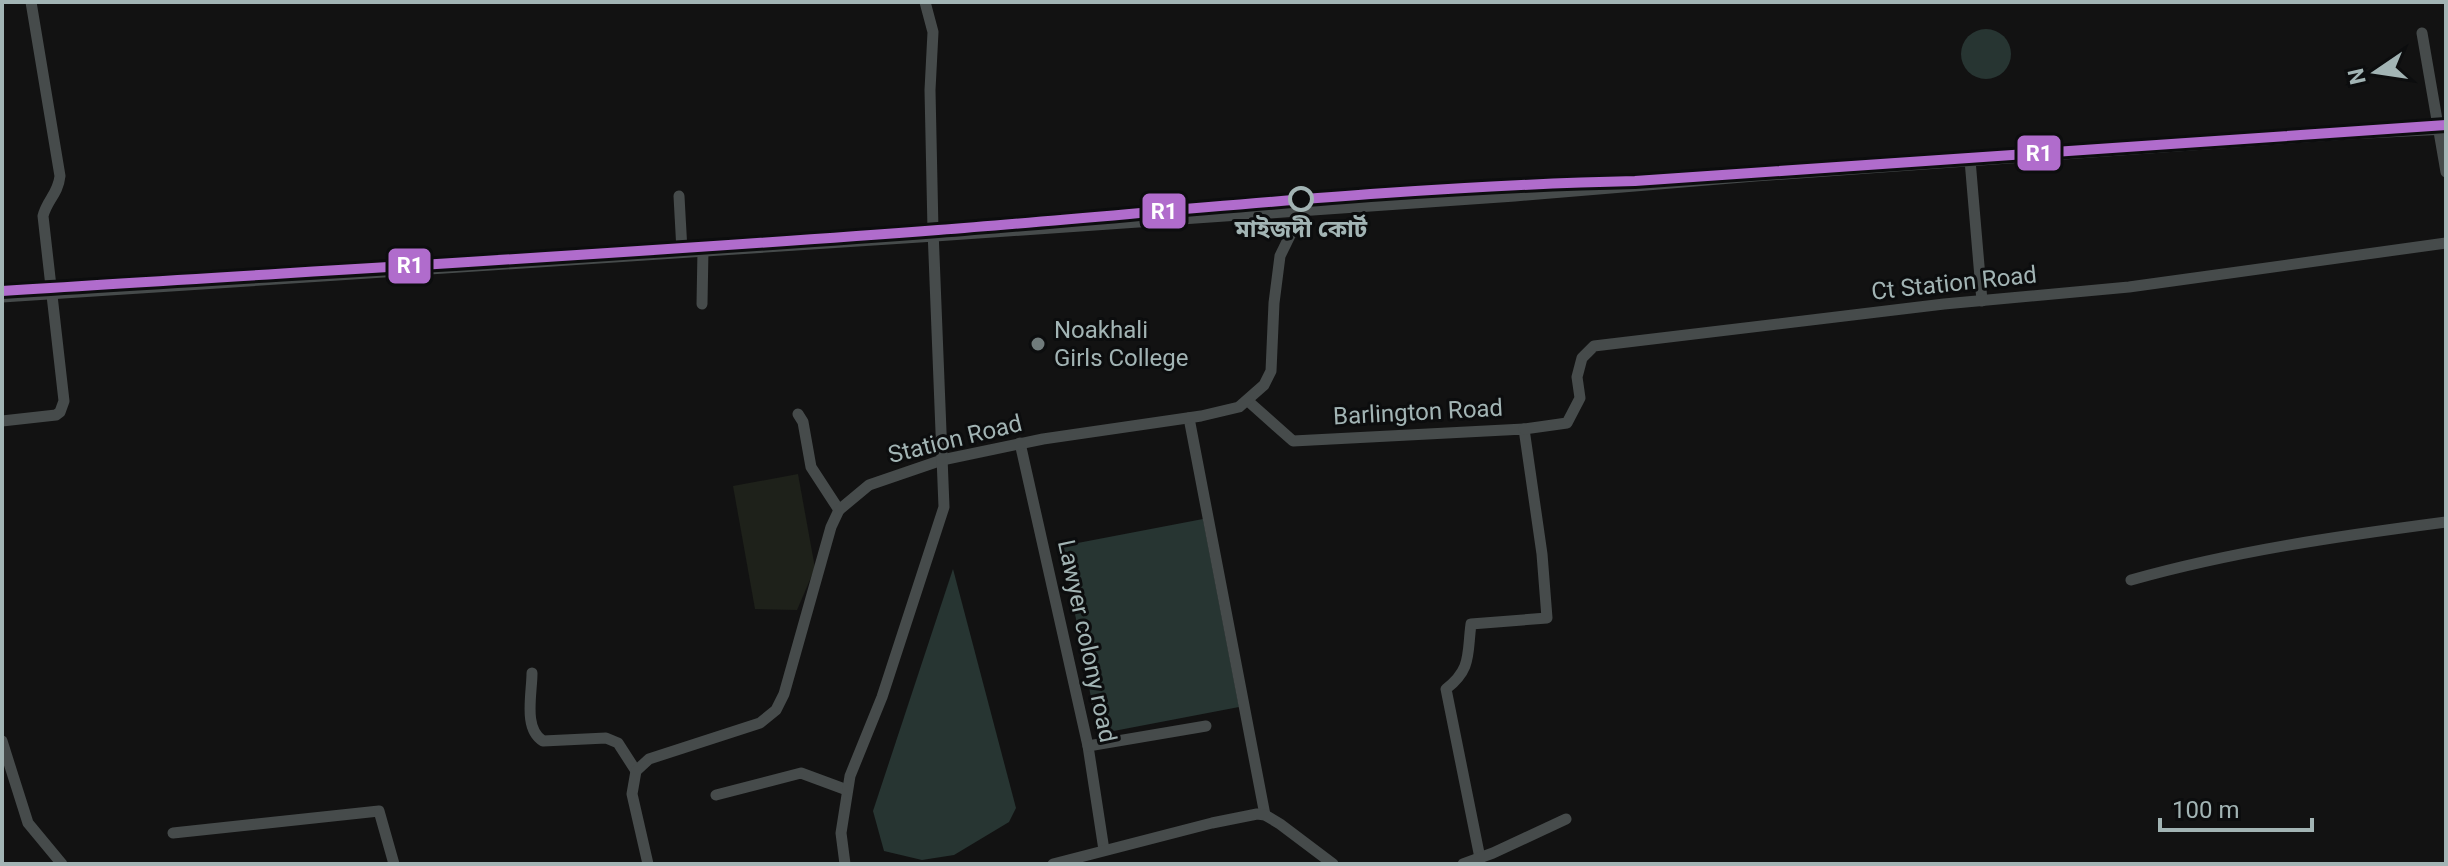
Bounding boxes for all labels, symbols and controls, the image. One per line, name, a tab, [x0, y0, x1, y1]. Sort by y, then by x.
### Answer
north arrow	[2336, 32, 2416, 112]
text: N	[2343, 66, 2371, 87]
line badge: R1	[2016, 134, 2062, 172]
text: R1	[2026, 141, 2052, 166]
marker: মাইজদী কোর্ট	[1289, 187, 1313, 211]
line badge: R1	[1141, 192, 1187, 230]
text: R1	[1151, 199, 1177, 224]
place label: মাইজদী কোর্ট	[1234, 214, 1368, 243]
line badge: R1	[387, 247, 432, 285]
text: R1	[397, 253, 423, 278]
street label: Ct Station Road	[1870, 260, 2038, 306]
place label: Noakhali Girls College	[1054, 316, 1188, 372]
marker: Noakhali Girls College	[1029, 335, 1047, 353]
street label: Barlington Road	[1332, 394, 1504, 430]
street label: Station Road	[885, 409, 1025, 469]
street label: Lawyer colony road	[1052, 537, 1122, 745]
scale bar	[2160, 782, 2312, 832]
text: 100 m	[2172, 796, 2239, 824]

